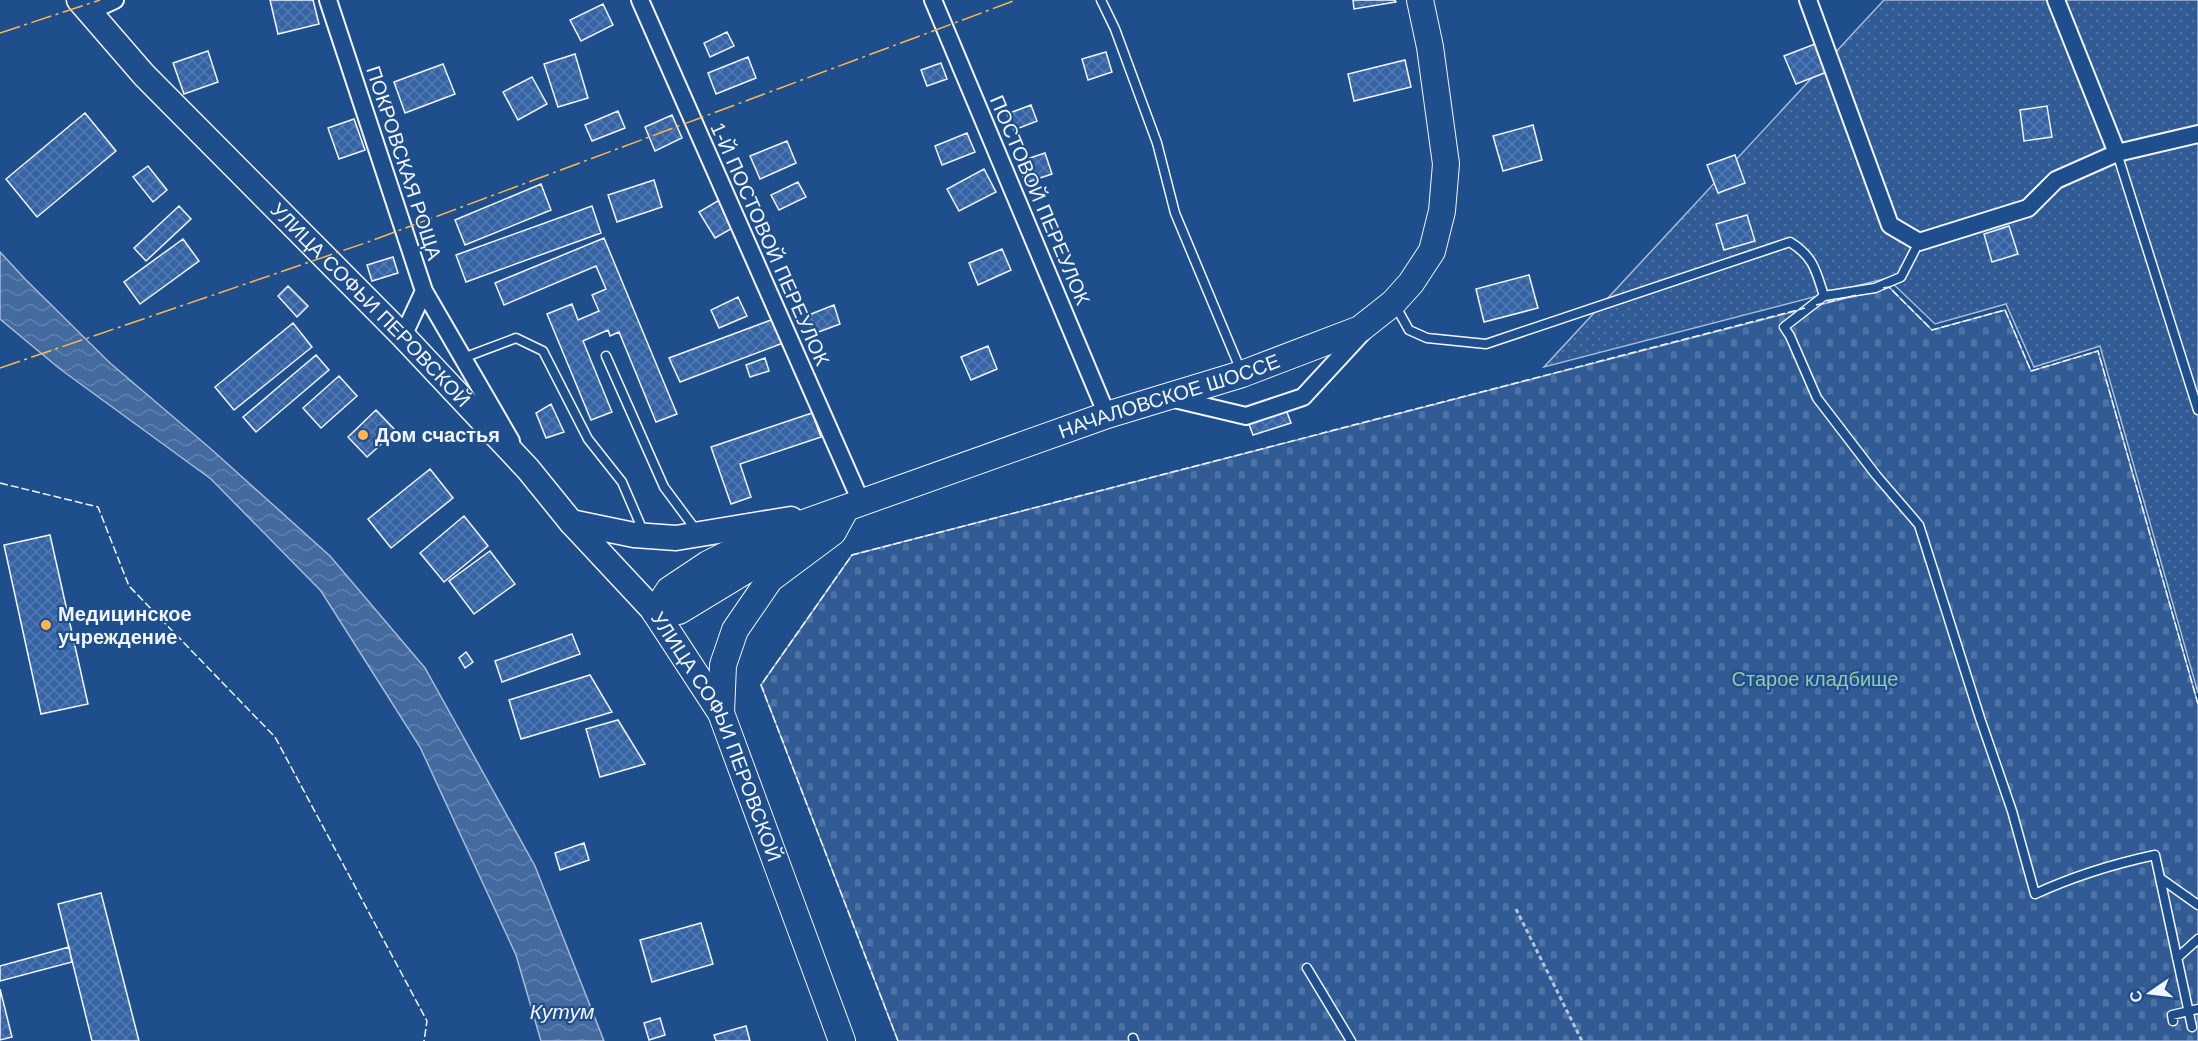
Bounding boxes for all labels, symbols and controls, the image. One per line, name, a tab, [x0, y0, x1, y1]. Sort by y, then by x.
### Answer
street label: ПОКРОВСКАЯ РОЩА	[362, 63, 446, 263]
street label: ПОСТОВОЙ ПЕРЕУЛОК	[986, 92, 1095, 308]
street label: 1-Й ПОСТОВОЙ ПЕРЕУЛОК	[706, 119, 835, 369]
street label: УЛИЦА СОФЬИ ПЕРОВСКОЙ	[266, 198, 475, 411]
street label: НАЧАЛОВСКОЕ ШОССЕ	[1055, 350, 1283, 442]
place label: Дом счастья	[375, 424, 500, 446]
marker: Дом счастья	[356, 428, 370, 442]
place label: Медицинское учреждение	[58, 603, 192, 648]
street label: УЛИЦА СОФЬИ ПЕРОВСКОЙ	[647, 608, 787, 864]
marker: Медицинское учреждение	[39, 618, 53, 632]
park label: Старое кладбище	[1732, 668, 1898, 690]
north arrow	[2120, 963, 2180, 1023]
text: С	[2126, 988, 2146, 1004]
water label: Кутум	[530, 1000, 594, 1023]

